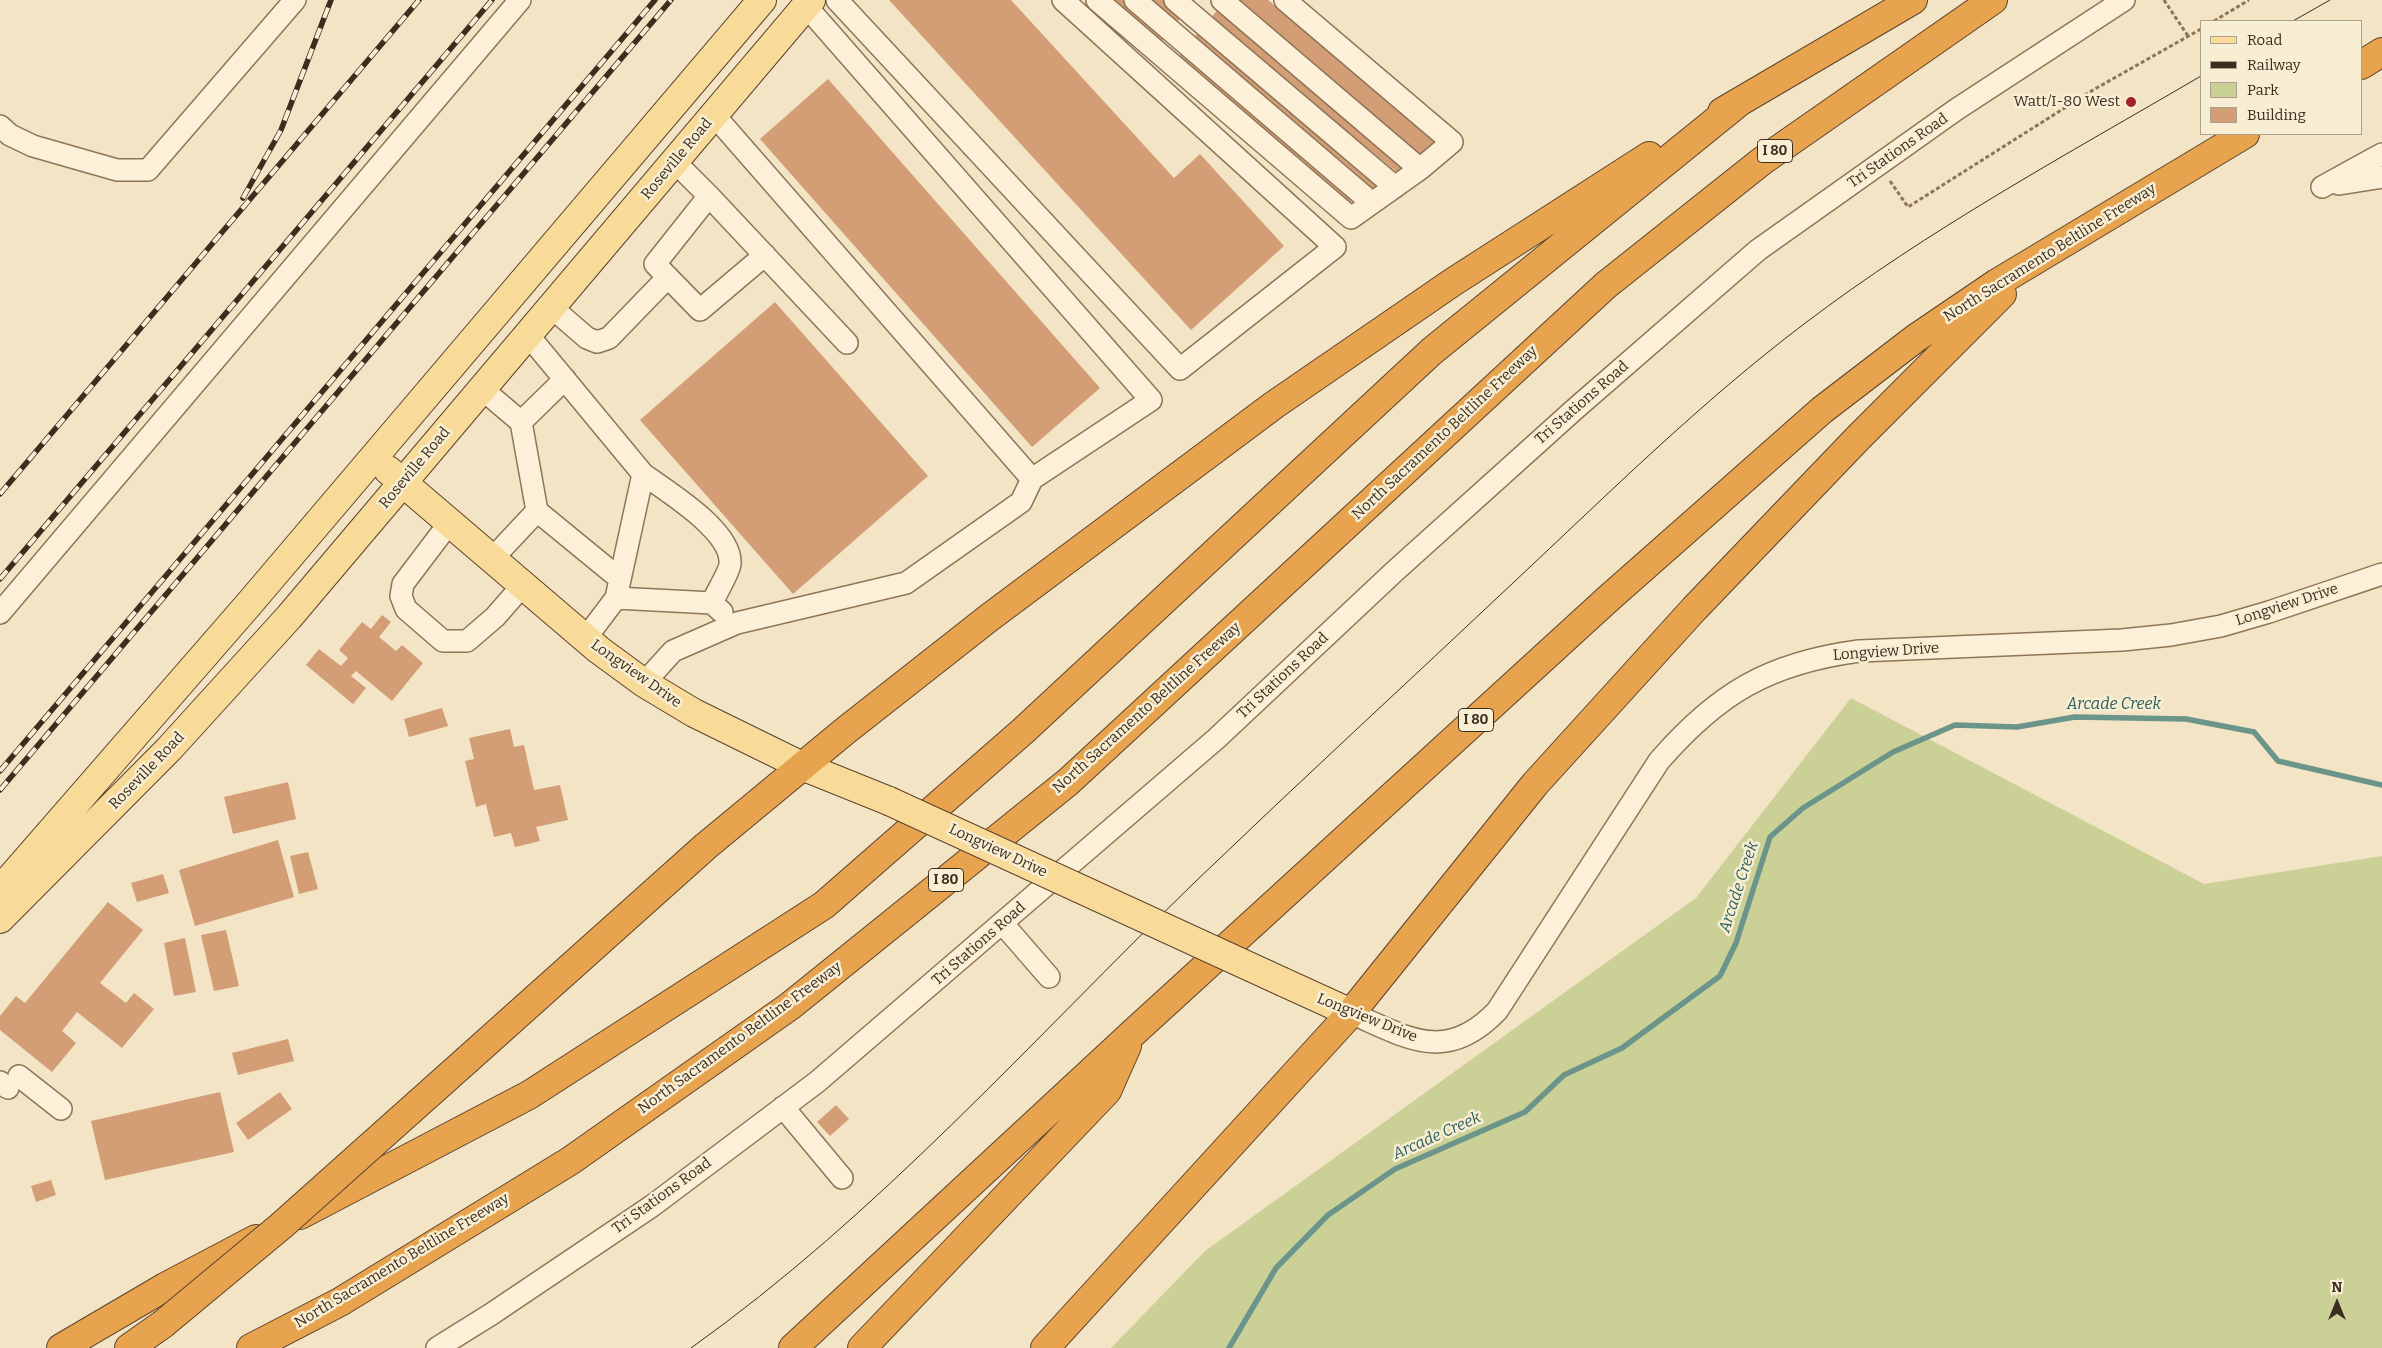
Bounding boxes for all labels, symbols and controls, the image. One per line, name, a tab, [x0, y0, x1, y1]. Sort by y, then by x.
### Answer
legend	[2200, 20, 2362, 135]
text: Road	[2247, 31, 2282, 49]
text: Railway	[2247, 56, 2301, 74]
text: Park	[2247, 81, 2279, 99]
place label: Watt/I-80 West	[2014, 93, 2120, 111]
marker: Watt/I-80 West	[2124, 95, 2138, 109]
text: Building	[2247, 106, 2306, 124]
street label: Tri Stations Road	[1844, 110, 1952, 192]
street label: Roseville Road	[638, 115, 716, 203]
road number: I 80	[1758, 140, 1792, 162]
street label: North Sacramento Beltline Freeway	[1941, 180, 2159, 326]
street label: North Sacramento Beltline Freeway	[1349, 342, 1541, 524]
street label: Tri Stations Road	[1532, 357, 1632, 449]
street label: Roseville Road	[376, 424, 454, 512]
street label: Longview Drive	[2234, 580, 2340, 630]
street label: North Sacramento Beltline Freeway	[1049, 619, 1245, 797]
street label: Tri Stations Road	[1234, 629, 1332, 723]
street label: Longview Drive	[587, 636, 685, 712]
street label: Longview Drive	[1832, 639, 1940, 665]
water label: Arcade Creek	[2067, 695, 2161, 715]
road number: I 80	[1458, 708, 1494, 732]
street label: Roseville Road	[106, 729, 188, 813]
street label: Longview Drive	[946, 820, 1050, 882]
water label: Arcade Creek	[1715, 839, 1763, 935]
road number: I 80	[928, 868, 964, 892]
street label: Tri Stations Road	[929, 898, 1029, 990]
street label: North Sacramento Beltline Freeway	[635, 958, 845, 1118]
street label: Longview Drive	[1314, 990, 1420, 1046]
water label: Arcade Creek	[1390, 1108, 1484, 1164]
street label: Tri Stations Road	[609, 1154, 715, 1238]
street label: North Sacramento Beltline Freeway	[292, 1190, 512, 1332]
north arrow	[2312, 1278, 2362, 1328]
text: N	[2332, 1279, 2342, 1296]

